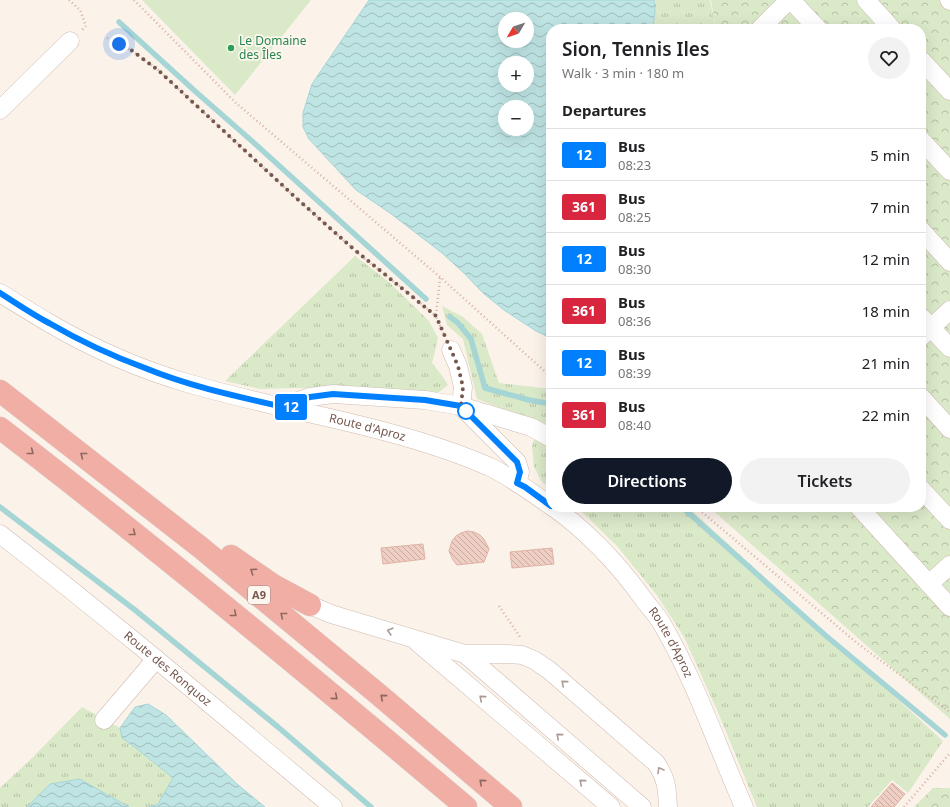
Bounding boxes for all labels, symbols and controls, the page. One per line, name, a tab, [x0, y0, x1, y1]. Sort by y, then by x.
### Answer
north arrow	[498, 12, 534, 48]
map controls	[498, 12, 534, 136]
place label: Le Domaine des Îles	[239, 32, 307, 63]
your location	[109, 34, 129, 54]
text: Sion, Tennis Iles	[562, 36, 709, 62]
button: heart	[868, 37, 910, 79]
marker: Le Domaine des Îles	[226, 43, 236, 53]
button: +	[498, 56, 534, 92]
text: Walk · 3 min · 180 m	[562, 64, 684, 82]
button: −	[498, 100, 534, 136]
text: Departures	[562, 100, 646, 120]
text: Bus	[618, 136, 645, 156]
text: 12	[576, 145, 592, 164]
text: 5 min	[870, 145, 910, 165]
text: 08:23	[618, 156, 651, 174]
text: Bus	[618, 188, 645, 208]
text: 361	[572, 197, 596, 216]
text: 7 min	[870, 197, 910, 217]
text: 08:25	[618, 208, 651, 226]
text: Bus	[618, 240, 645, 260]
text: 12	[576, 249, 592, 268]
text: 12 min	[862, 249, 910, 269]
text: 08:30	[618, 260, 651, 278]
text: Bus	[618, 292, 645, 312]
text: 361	[572, 301, 596, 320]
text: 18 min	[862, 301, 910, 321]
text: 08:36	[618, 312, 651, 330]
text: Bus	[618, 344, 645, 364]
text: 12	[576, 353, 592, 372]
text: 21 min	[862, 353, 910, 373]
text: 08:39	[618, 364, 651, 382]
line badge: 12	[273, 394, 309, 420]
text: Bus	[618, 396, 645, 416]
text: 12	[283, 397, 299, 416]
unlabelled marker	[457, 402, 475, 420]
text: 361	[572, 405, 596, 424]
text: 22 min	[862, 405, 910, 425]
street label: Route d'Aproz	[328, 409, 408, 445]
text: 08:40	[618, 416, 651, 434]
one-way arrow	[26, 447, 33, 454]
one-way arrow	[80, 453, 87, 460]
button: Directions	[562, 458, 732, 504]
button: Tickets	[740, 458, 910, 504]
one-way arrow	[128, 528, 136, 535]
one-way arrow	[250, 568, 257, 576]
road number: A9	[248, 586, 270, 604]
street label: Route d'Aproz	[645, 603, 698, 680]
one-way arrow	[230, 609, 237, 616]
one-way arrow	[280, 612, 287, 619]
street label: Route des Ronquoz	[120, 627, 216, 710]
one-way arrow	[387, 627, 394, 636]
one-way arrow	[561, 680, 569, 687]
one-way arrow	[330, 692, 337, 699]
one-way arrow	[380, 695, 387, 702]
one-way arrow	[480, 695, 487, 702]
one-way arrow	[557, 733, 564, 740]
one-way arrow	[658, 767, 665, 774]
one-way arrow	[479, 779, 487, 786]
one-way arrow	[579, 779, 586, 786]

